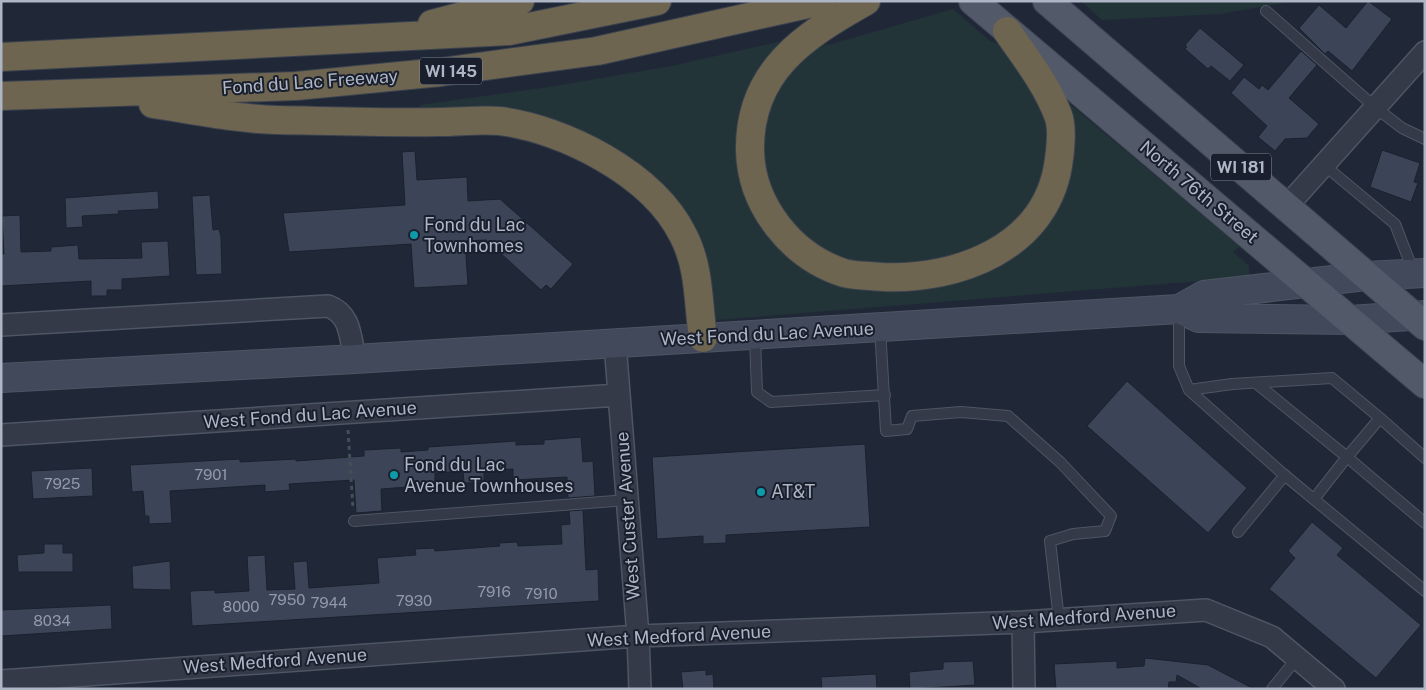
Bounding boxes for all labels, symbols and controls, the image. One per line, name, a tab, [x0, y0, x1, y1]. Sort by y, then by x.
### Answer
road number: WI 145	[420, 58, 482, 84]
street label: Fond du Lac Freeway	[221, 65, 399, 98]
street label: North 76th Street	[1136, 136, 1263, 247]
road number: WI 181	[1211, 154, 1271, 180]
place label: Fond du Lac Townhomes	[424, 214, 525, 256]
marker: Fond du Lac Townhomes	[408, 229, 420, 241]
street label: West Fond du Lac Avenue	[660, 317, 874, 350]
street label: West Fond du Lac Avenue	[202, 397, 417, 432]
street label: West Custer Avenue	[611, 431, 644, 601]
place label: Fond du Lac Avenue Townhouses	[404, 454, 573, 496]
house number: 7901	[194, 466, 228, 483]
marker: Fond du Lac Avenue Townhouses	[388, 469, 400, 481]
house number: 7925	[44, 475, 80, 492]
place label: AT&T	[771, 481, 816, 502]
marker: AT&T	[755, 486, 767, 498]
house number: 7916	[477, 583, 511, 600]
house number: 7910	[524, 585, 558, 602]
house number: 7950	[269, 591, 305, 608]
house number: 7930	[396, 592, 432, 609]
house number: 7944	[311, 594, 347, 611]
house number: 8000	[223, 598, 259, 615]
street label: West Medford Avenue	[991, 600, 1177, 633]
house number: 8034	[33, 612, 71, 629]
street label: West Medford Avenue	[586, 620, 772, 651]
street label: West Medford Avenue	[182, 644, 368, 677]

